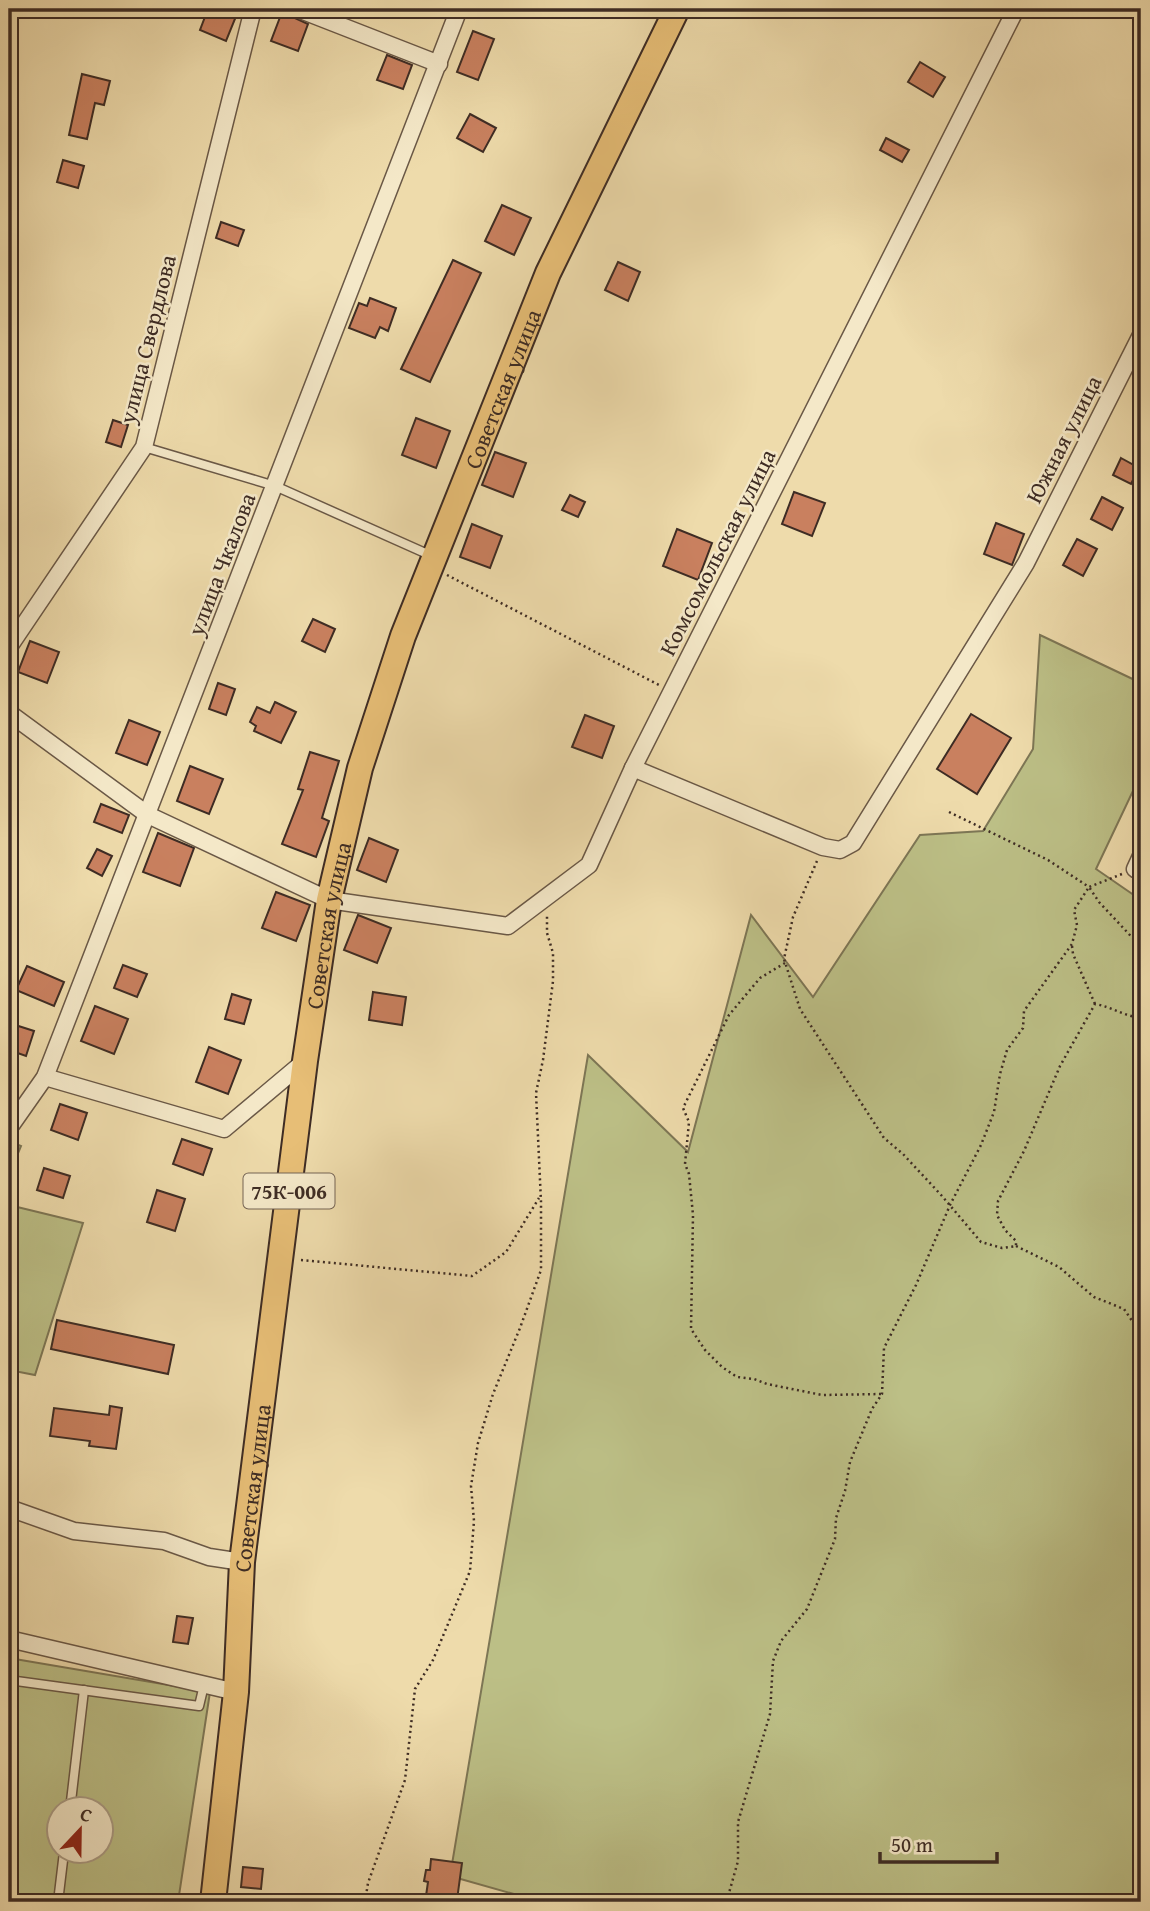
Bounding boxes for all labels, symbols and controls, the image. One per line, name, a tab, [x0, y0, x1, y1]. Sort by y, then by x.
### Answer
street label: улица Свердлова	[110, 251, 184, 428]
street label: Советская улица	[455, 304, 549, 473]
street label: Южная улица	[1017, 369, 1109, 509]
street label: Комсомольская улица	[651, 443, 783, 661]
street label: улица Чкалова	[178, 488, 263, 641]
street label: Советская улица	[296, 838, 359, 1011]
road number: 75К-006	[244, 1174, 334, 1208]
street label: Советская улица	[225, 1402, 278, 1573]
north arrow	[46, 1796, 116, 1866]
text: С	[76, 1799, 97, 1829]
scale bar	[880, 1820, 998, 1864]
text: 50 m	[891, 1829, 933, 1860]

